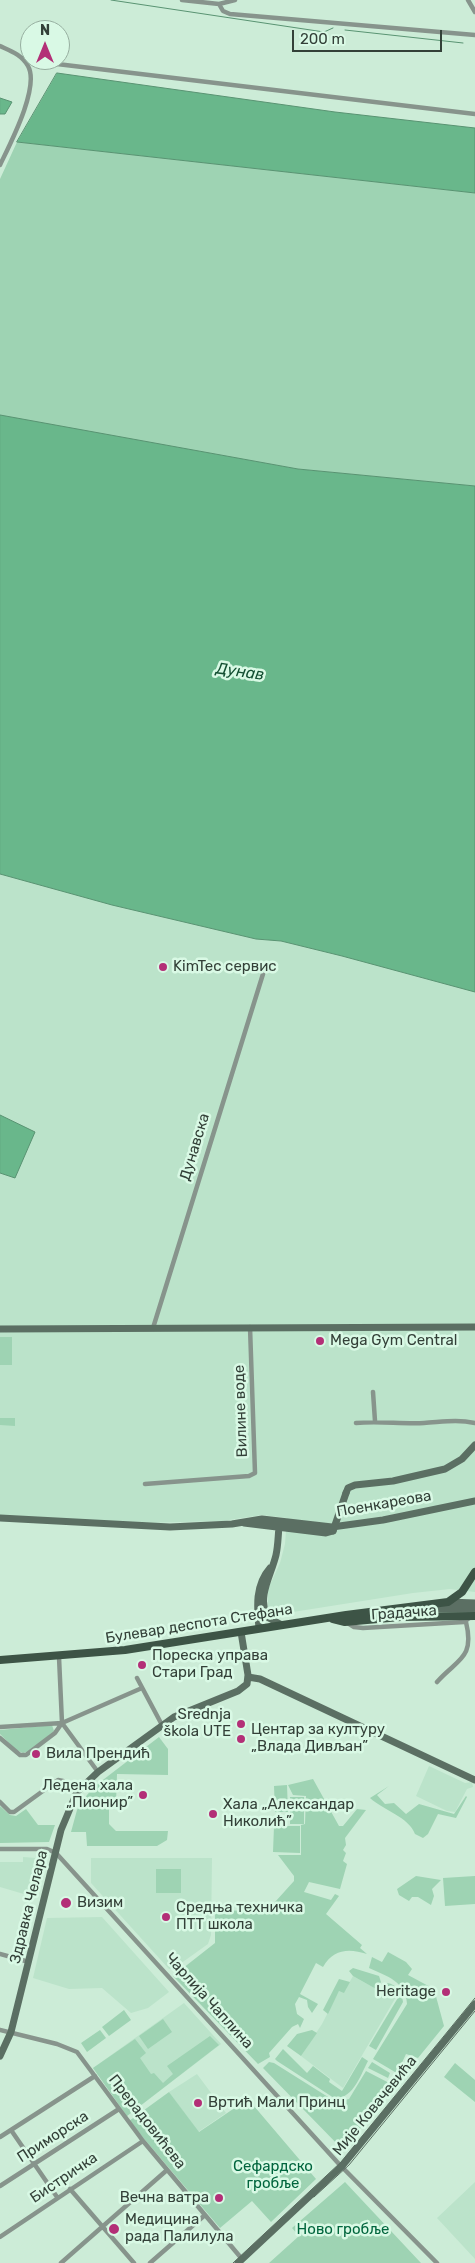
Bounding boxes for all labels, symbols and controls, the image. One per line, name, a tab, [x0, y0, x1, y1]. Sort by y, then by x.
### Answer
north arrow	[20, 20, 70, 70]
scale bar	[295, 20, 445, 52]
text: N	[40, 22, 50, 39]
text: 200 m	[300, 30, 345, 48]
water label: Дунав	[215, 659, 265, 685]
place label: KimTec сервис	[173, 958, 277, 976]
marker: KimTec сервис	[157, 961, 169, 973]
street label: Дунавска	[176, 1111, 214, 1183]
place label: Mega Gym Central	[330, 1332, 457, 1350]
marker: Mega Gym Central	[314, 1335, 326, 1347]
street label: Вилине воде	[230, 1364, 252, 1458]
street label: Поенкареова	[335, 1487, 433, 1521]
street label: Булевар деспота Стефана	[104, 1600, 294, 1648]
street label: Градачка	[371, 1602, 437, 1624]
place label: Пореска управа Стари Град	[152, 1647, 268, 1682]
marker: Пореска управа Стари Град	[136, 1659, 148, 1671]
place label: Srednja škola UTE	[163, 1706, 231, 1741]
marker: Srednja škola UTE	[235, 1718, 247, 1730]
place label: Центар за културу „Влада Дивљан”	[251, 1721, 385, 1756]
marker: Центар за културу „Влада Дивљан”	[235, 1733, 247, 1745]
place label: Вила Прендић	[46, 1745, 150, 1763]
marker: Вила Прендић	[30, 1748, 42, 1760]
place label: Ледена хала „Пионир”	[42, 1777, 133, 1812]
marker: Ледена хала „Пионир”	[137, 1789, 149, 1801]
place label: Хала „Александар Николић”	[223, 1796, 354, 1831]
marker: Хала „Александар Николић”	[207, 1808, 219, 1820]
street label: Здравка Челара	[6, 1848, 52, 1966]
place label: Визим	[77, 1894, 123, 1912]
marker: Визим	[59, 1896, 73, 1910]
place label: Средња техничка ПТТ школа	[176, 1899, 303, 1934]
marker: Средња техничка ПТТ школа	[160, 1911, 172, 1923]
street label: Чарлија Чаплина	[161, 1949, 257, 2053]
place label: Heritage	[376, 1983, 436, 2001]
marker: Heritage	[440, 1986, 452, 1998]
street label: Мије Ковачевића	[329, 2052, 421, 2160]
street label: Прерадовићева	[105, 2071, 189, 2173]
place label: Вртић Мали Принц	[208, 2094, 346, 2112]
marker: Вртић Мали Принц	[192, 2097, 204, 2109]
street label: Приморска	[14, 2107, 92, 2167]
street label: Бистричка	[27, 2149, 101, 2207]
park label: Сефардско гробље	[233, 2158, 313, 2193]
place label: Вечна ватра	[120, 2189, 209, 2207]
marker: Вечна ватра	[213, 2192, 225, 2204]
place label: Медицина рада Палилула	[125, 2211, 233, 2246]
park label: Ново гробље	[297, 2221, 389, 2239]
marker: Медицина рада Палилула	[107, 2222, 121, 2236]

